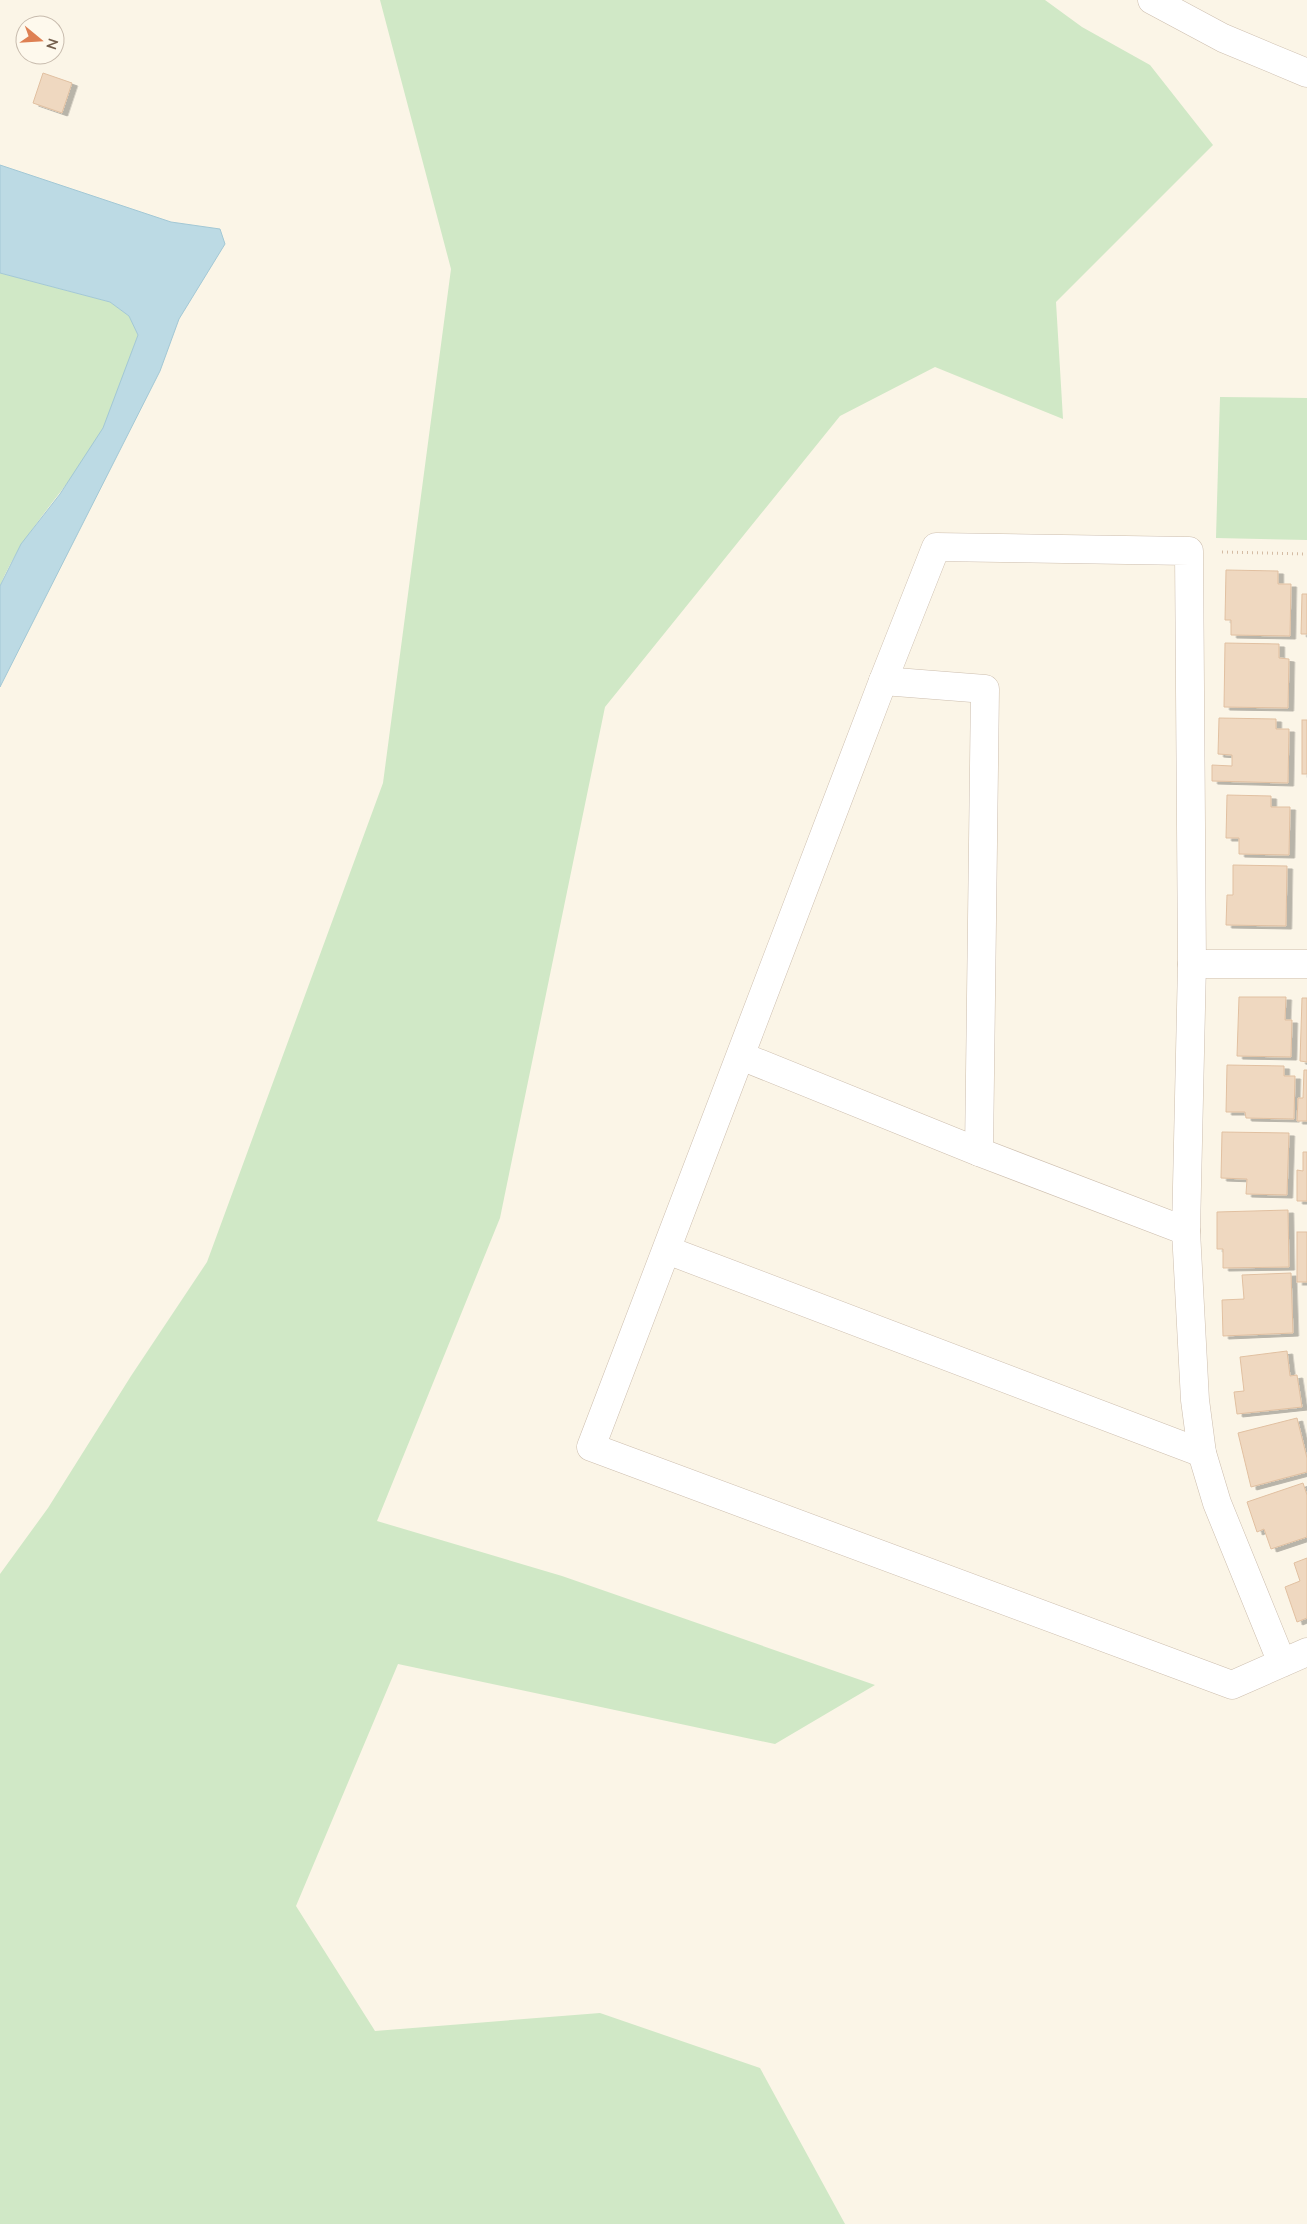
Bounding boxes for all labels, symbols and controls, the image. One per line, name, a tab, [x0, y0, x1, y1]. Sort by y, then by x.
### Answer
north arrow	[15, 15, 65, 65]
text: N	[41, 36, 63, 52]

